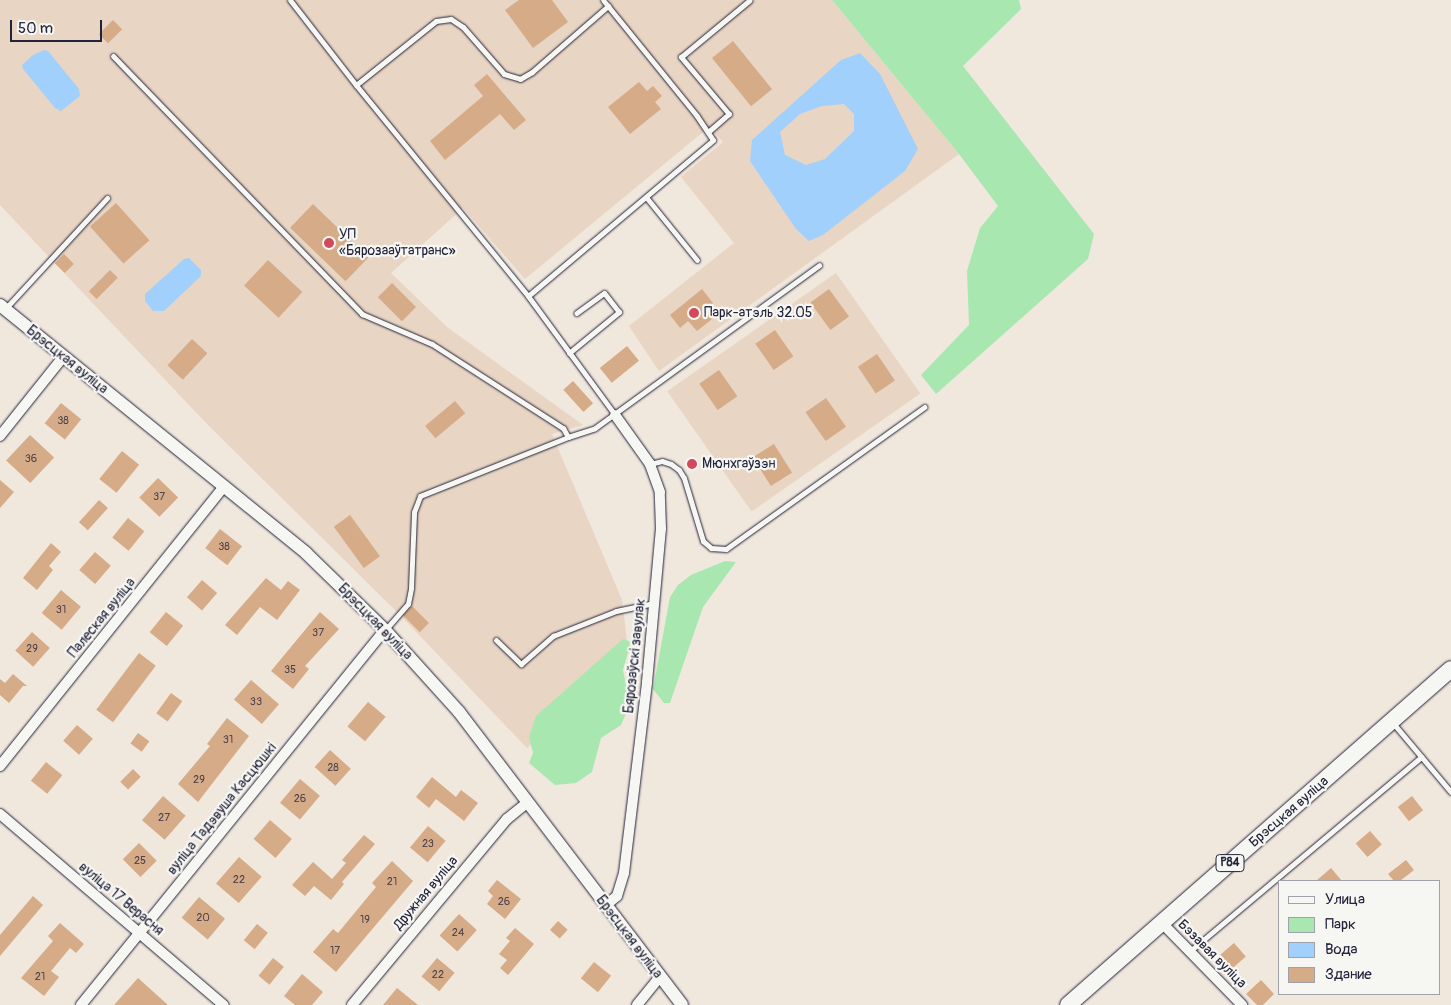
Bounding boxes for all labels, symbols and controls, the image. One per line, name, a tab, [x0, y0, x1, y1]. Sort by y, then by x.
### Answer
scale bar	[12, 10, 105, 42]
text: 50 m	[18, 19, 53, 38]
place label: УП «Бярозааўтатранс»	[339, 227, 456, 260]
marker: УП «Бярозааўтатранс»	[323, 237, 335, 249]
place label: Парк-атэль 32.05	[704, 305, 812, 321]
marker: Парк-атэль 32.05	[688, 307, 700, 319]
street label: Брэсцкая вуліца	[23, 322, 111, 398]
house number: 38	[57, 414, 69, 428]
house number: 36	[25, 452, 37, 466]
place label: Мюнхгаўзэн	[702, 456, 776, 472]
marker: Мюнхгаўзэн	[686, 458, 698, 470]
house number: 37	[153, 490, 165, 504]
house number: 38	[218, 540, 230, 554]
street label: Палеская вуліца	[65, 575, 139, 661]
street label: Брэсцкая вуліца	[334, 580, 416, 664]
street label: Бярозаўскі завулак	[621, 598, 649, 714]
house number: 31	[56, 603, 66, 617]
house number: 37	[312, 626, 324, 640]
house number: 29	[26, 642, 38, 656]
house number: 35	[284, 663, 296, 677]
house number: 33	[250, 695, 262, 709]
house number: 31	[223, 733, 233, 747]
street label: вуліца Тадэвуша Касцюшкі	[164, 740, 280, 878]
house number: 28	[327, 761, 339, 775]
house number: 29	[193, 773, 205, 787]
street label: Брэсцкая вуліца	[1246, 773, 1332, 851]
house number: 26	[294, 792, 306, 806]
house number: 27	[158, 811, 170, 825]
house number: 23	[422, 837, 434, 851]
street label: Дружная вуліца	[390, 853, 462, 933]
house number: 25	[134, 854, 146, 868]
road number: Р84	[1215, 854, 1245, 872]
street label: вуліца 17 Верасня	[75, 859, 167, 939]
house number: 22	[233, 873, 245, 887]
house number: 21	[387, 875, 397, 889]
legend	[1278, 880, 1441, 995]
text: Улица	[1325, 890, 1365, 909]
street label: Брэсцкая вуліца	[592, 892, 666, 982]
house number: 26	[498, 895, 510, 909]
house number: 20	[196, 911, 210, 925]
house number: 19	[360, 913, 370, 927]
text: Парк	[1325, 915, 1356, 934]
street label: Бэзавая вуліца	[1174, 916, 1250, 992]
house number: 24	[452, 926, 464, 940]
text: Вода	[1325, 940, 1358, 959]
house number: 17	[330, 944, 340, 958]
text: Здание	[1325, 965, 1372, 984]
house number: 22	[432, 968, 444, 982]
house number: 21	[35, 970, 45, 984]

